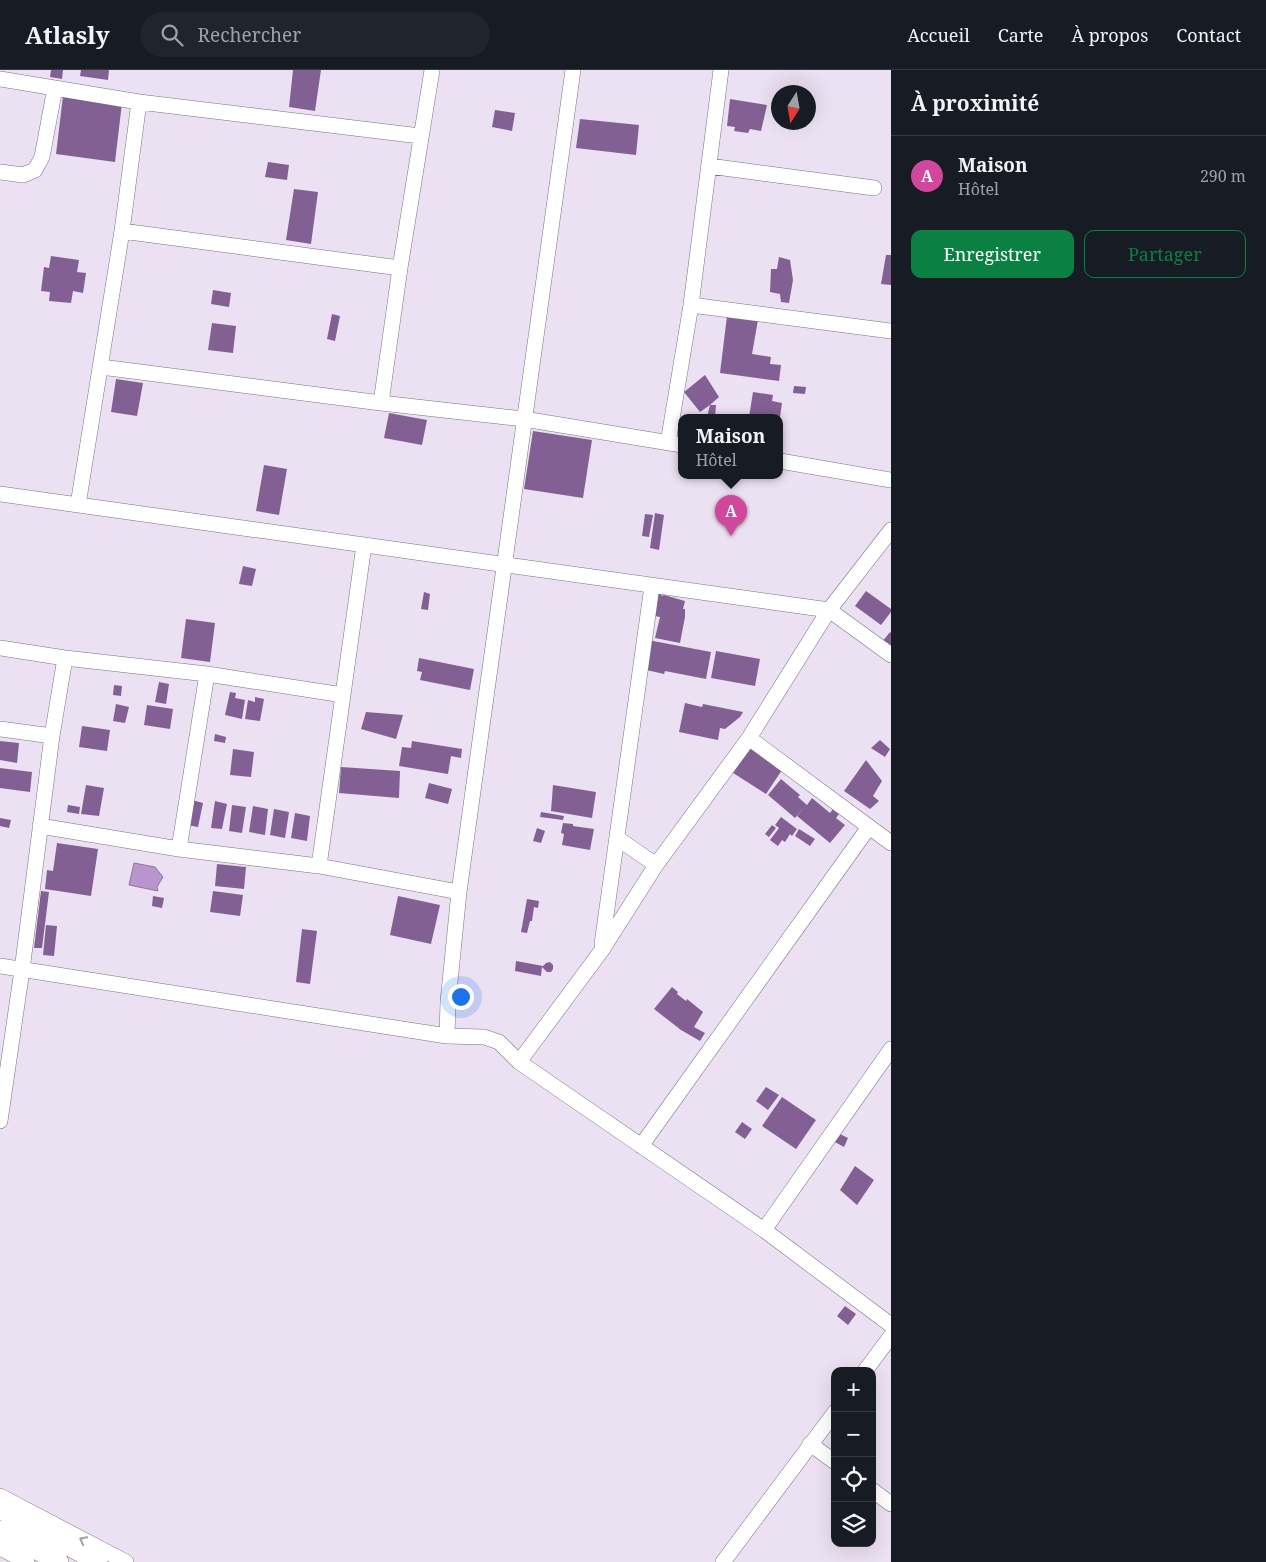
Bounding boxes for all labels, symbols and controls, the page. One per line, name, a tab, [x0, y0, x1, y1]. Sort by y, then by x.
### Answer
search box	[140, 12, 490, 57]
text: Atlasly	[25, 18, 110, 51]
icon: search	[158, 21, 186, 49]
text: Rechercher	[198, 22, 301, 48]
text: Accueil	[907, 23, 970, 47]
text: Carte	[998, 23, 1043, 47]
text: À propos	[1071, 23, 1148, 47]
text: Contact	[1176, 23, 1241, 47]
north arrow	[771, 85, 816, 130]
text: À proximité	[911, 89, 1039, 117]
text: Maison	[958, 152, 1028, 178]
text: A	[921, 165, 933, 187]
text: 290 m	[1200, 165, 1246, 187]
text: Hôtel	[958, 178, 999, 200]
button: Enregistrer	[911, 230, 1074, 278]
button: Partager	[1084, 230, 1246, 278]
popup	[678, 414, 783, 479]
text: Maison	[696, 423, 765, 449]
text: Hôtel	[696, 449, 737, 471]
pin: A	[715, 495, 747, 536]
your location	[448, 984, 474, 1010]
map controls	[831, 1367, 876, 1547]
button: +	[831, 1367, 876, 1412]
button: −	[831, 1412, 876, 1457]
button: locate	[831, 1457, 876, 1502]
button: layers	[831, 1502, 876, 1547]
one-way arrow	[79, 1536, 88, 1546]

